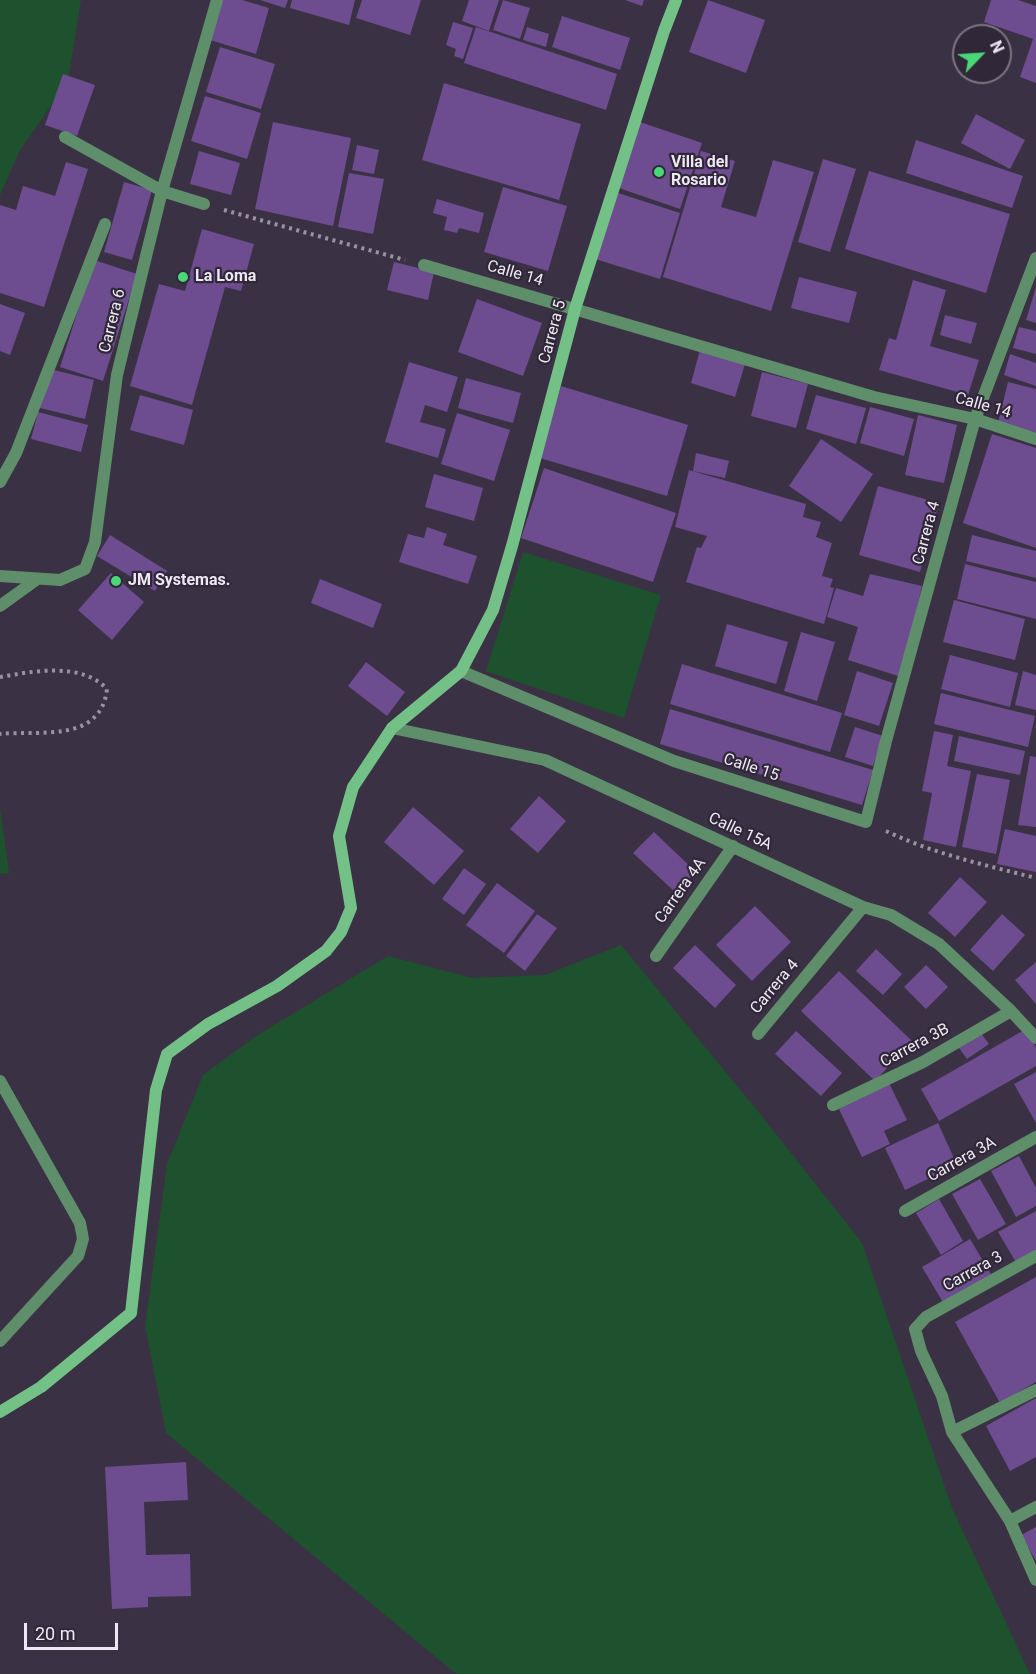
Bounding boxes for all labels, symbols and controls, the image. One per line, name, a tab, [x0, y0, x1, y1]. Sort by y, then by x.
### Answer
north arrow	[952, 24, 1012, 84]
text: N	[986, 38, 1008, 56]
place label: Villa del Rosario	[671, 153, 729, 191]
marker: Villa del Rosario	[652, 165, 666, 179]
street label: Calle 14	[485, 257, 545, 291]
place label: La Loma	[195, 267, 256, 287]
marker: La Loma	[176, 270, 190, 284]
street label: Carrera 6	[96, 287, 130, 355]
street label: Carrera 5	[535, 298, 571, 366]
street label: Calle 14	[953, 389, 1013, 423]
street label: Carrera 4	[909, 499, 945, 567]
place label: JM Systemas.	[128, 571, 230, 591]
marker: JM Systemas.	[109, 574, 123, 588]
street label: Calle 15	[721, 750, 781, 786]
street label: Calle 15A	[705, 809, 775, 855]
street label: Carrera 4A	[651, 855, 711, 927]
street label: Carrera 4	[747, 956, 803, 1018]
street label: Carrera 3B	[877, 1020, 953, 1072]
street label: Carrera 3A	[924, 1133, 1000, 1187]
street label: Carrera 3	[940, 1248, 1006, 1296]
scale bar	[27, 1611, 122, 1649]
text: 20 m	[35, 1623, 75, 1644]

